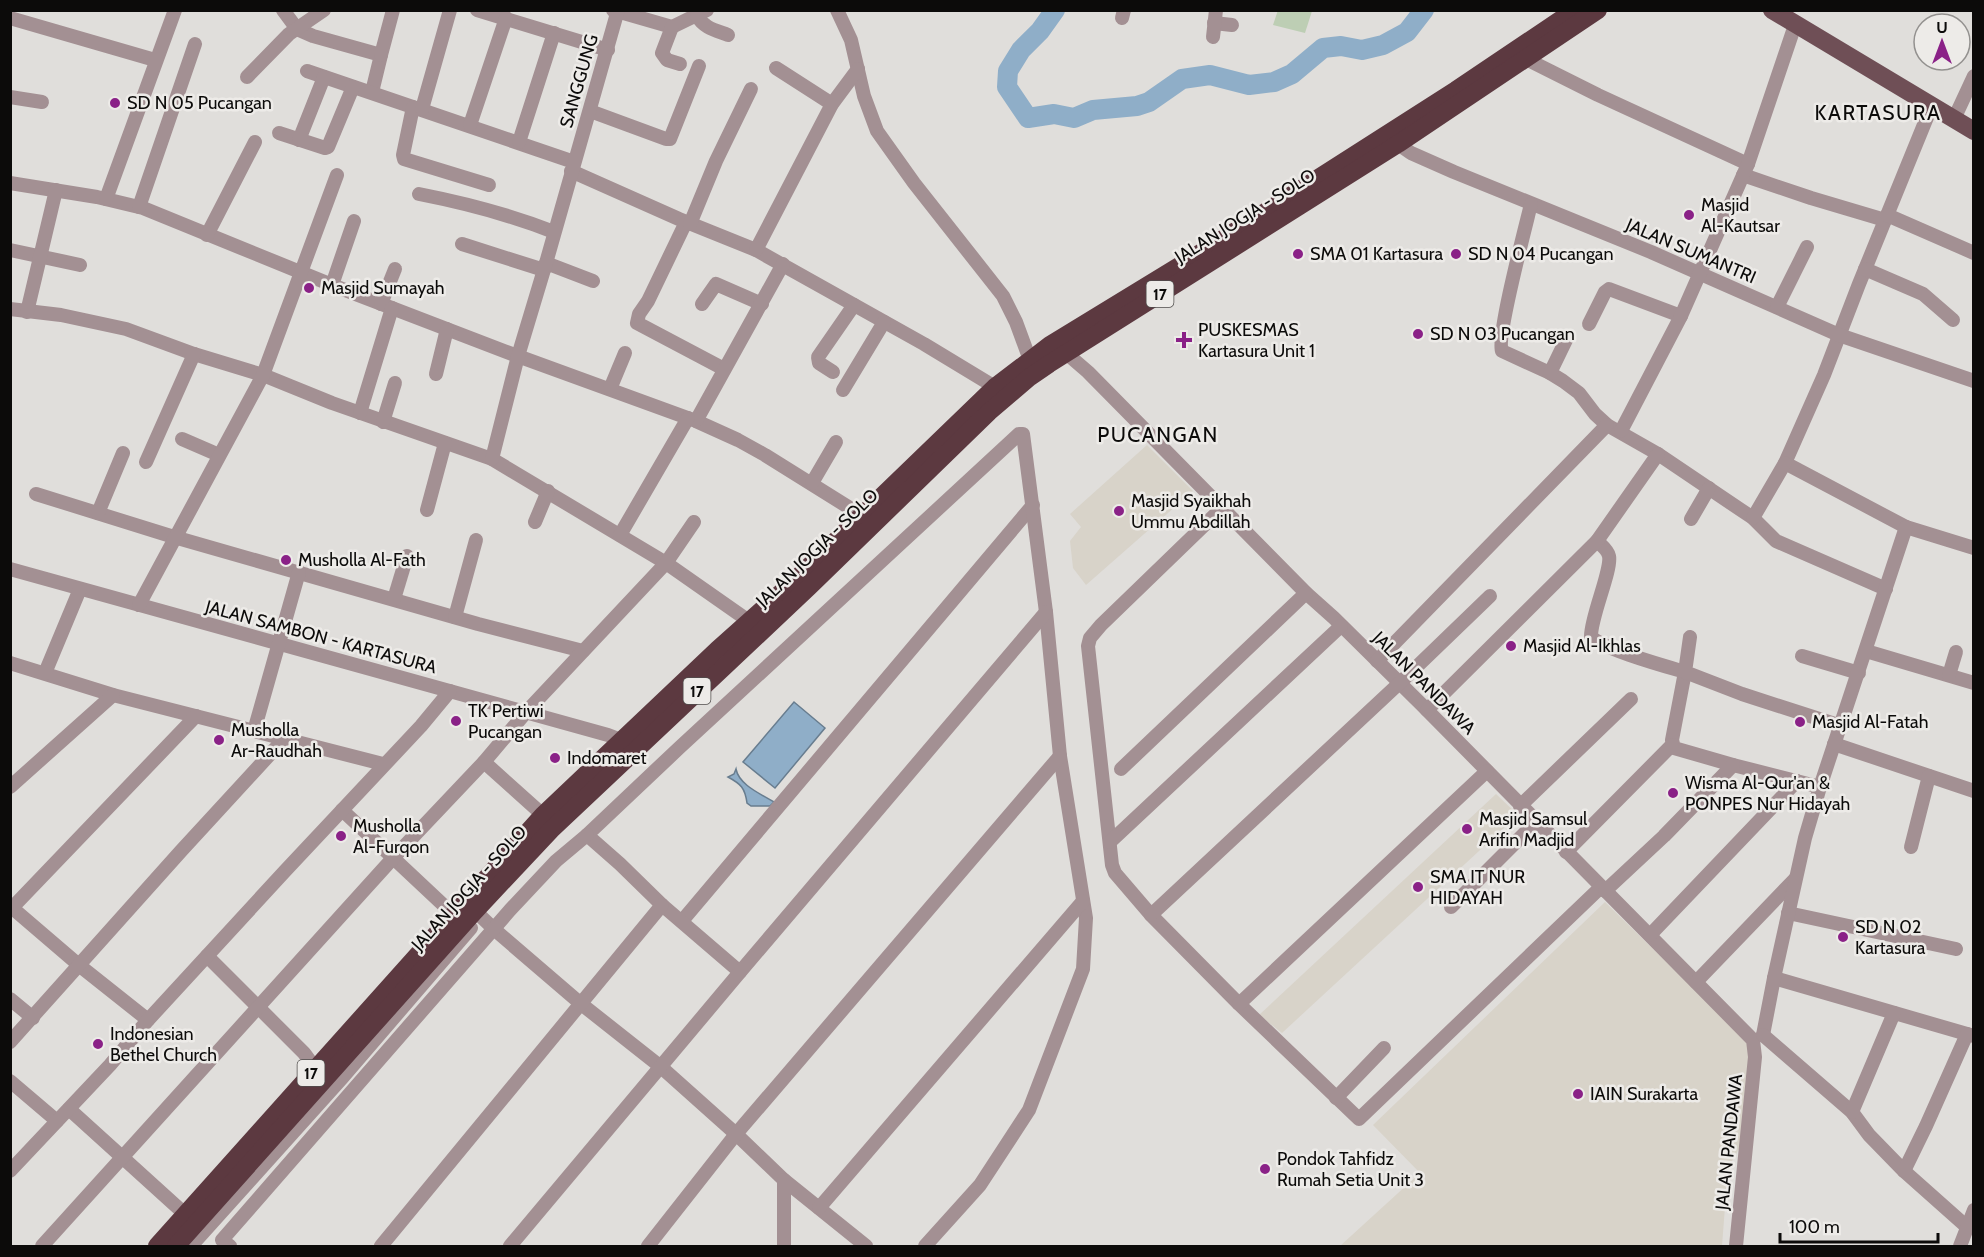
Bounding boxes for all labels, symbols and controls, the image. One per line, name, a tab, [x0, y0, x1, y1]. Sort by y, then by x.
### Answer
north arrow	[1912, 12, 1972, 72]
text: U	[1936, 18, 1948, 37]
street label: SANGGUNG	[555, 32, 603, 130]
place label: SD N 05 Pucangan	[127, 92, 272, 114]
marker: SD N 05 Pucangan	[108, 96, 122, 110]
district label: KARTASURA	[1815, 100, 1941, 125]
street label: JALAN JOGJA - SOLO	[1170, 164, 1319, 269]
place label: Masjid Al-Kautsar	[1701, 194, 1780, 237]
marker: Masjid Al-Kautsar	[1682, 208, 1696, 222]
street label: JALAN SUMANTRI	[1622, 213, 1759, 288]
place label: SMA 01 Kartasura	[1310, 243, 1443, 265]
place label: SD N 04 Pucangan	[1468, 243, 1614, 265]
marker: SMA 01 Kartasura	[1291, 247, 1305, 261]
marker: SD N 04 Pucangan	[1449, 247, 1463, 261]
place label: Masjid Sumayah	[321, 277, 445, 299]
marker: Masjid Sumayah	[302, 281, 316, 295]
road number: 17	[1146, 281, 1174, 307]
place label: PUSKESMAS Kartasura Unit 1	[1198, 319, 1315, 362]
place label: SD N 03 Pucangan	[1430, 323, 1575, 345]
marker: SD N 03 Pucangan	[1411, 327, 1425, 341]
marker: PUSKESMAS Kartasura Unit 1	[1175, 331, 1193, 349]
district label: PUCANGAN	[1097, 422, 1219, 447]
street label: JALAN JOGJA - SOLO	[751, 484, 883, 613]
place label: Masjid Syaikhah Ummu Abdillah	[1131, 490, 1251, 533]
marker: Masjid Syaikhah Ummu Abdillah	[1112, 504, 1126, 518]
place label: Musholla Al-Fath	[298, 549, 426, 571]
marker: Musholla Al-Fath	[279, 553, 293, 567]
street label: JALAN SAMBON - KARTASURA	[202, 595, 439, 679]
street label: JALAN PANDAWA	[1367, 626, 1480, 739]
place label: Masjid Al-Ikhlas	[1523, 635, 1641, 657]
marker: Masjid Al-Ikhlas	[1504, 639, 1518, 653]
road number: 17	[684, 678, 710, 704]
place label: TK Pertiwi Pucangan	[468, 700, 544, 743]
place label: Masjid Al-Fatah	[1812, 711, 1928, 733]
marker: TK Pertiwi Pucangan	[449, 714, 463, 728]
marker: Masjid Al-Fatah	[1793, 715, 1807, 729]
place label: Musholla Ar-Raudhah	[231, 719, 322, 762]
marker: Musholla Ar-Raudhah	[212, 733, 226, 747]
place label: Indomaret	[567, 747, 647, 769]
marker: Indomaret	[548, 751, 562, 765]
place label: Wisma Al-Qur'an & PONPES Nur Hidayah	[1685, 772, 1850, 815]
marker: Wisma Al-Qur'an & PONPES Nur Hidayah	[1666, 786, 1680, 800]
place label: Masjid Samsul Arifin Madjid	[1479, 808, 1588, 851]
place label: Musholla Al-Furqon	[353, 815, 429, 858]
street label: JALAN JOGJA - SOLO	[406, 821, 531, 956]
marker: Masjid Samsul Arifin Madjid	[1460, 822, 1474, 836]
marker: Musholla Al-Furqon	[334, 829, 348, 843]
place label: SMA IT NUR HIDAYAH	[1430, 866, 1525, 909]
marker: SMA IT NUR HIDAYAH	[1411, 880, 1425, 894]
place label: SD N 02 Kartasura	[1855, 916, 1926, 959]
marker: SD N 02 Kartasura	[1836, 930, 1850, 944]
place label: Indonesian Bethel Church	[110, 1023, 217, 1066]
marker: Indonesian Bethel Church	[91, 1037, 105, 1051]
road number: 17	[298, 1060, 324, 1086]
street label: JALAN PANDAWA	[1711, 1073, 1747, 1212]
place label: IAIN Surakarta	[1590, 1083, 1698, 1105]
marker: IAIN Surakarta	[1571, 1087, 1585, 1101]
place label: Pondok Tahfidz Rumah Setia Unit 3	[1277, 1148, 1424, 1191]
marker: Pondok Tahfidz Rumah Setia Unit 3	[1258, 1162, 1272, 1176]
scale bar	[1780, 1206, 1938, 1244]
text: 100 m	[1789, 1216, 1840, 1238]

